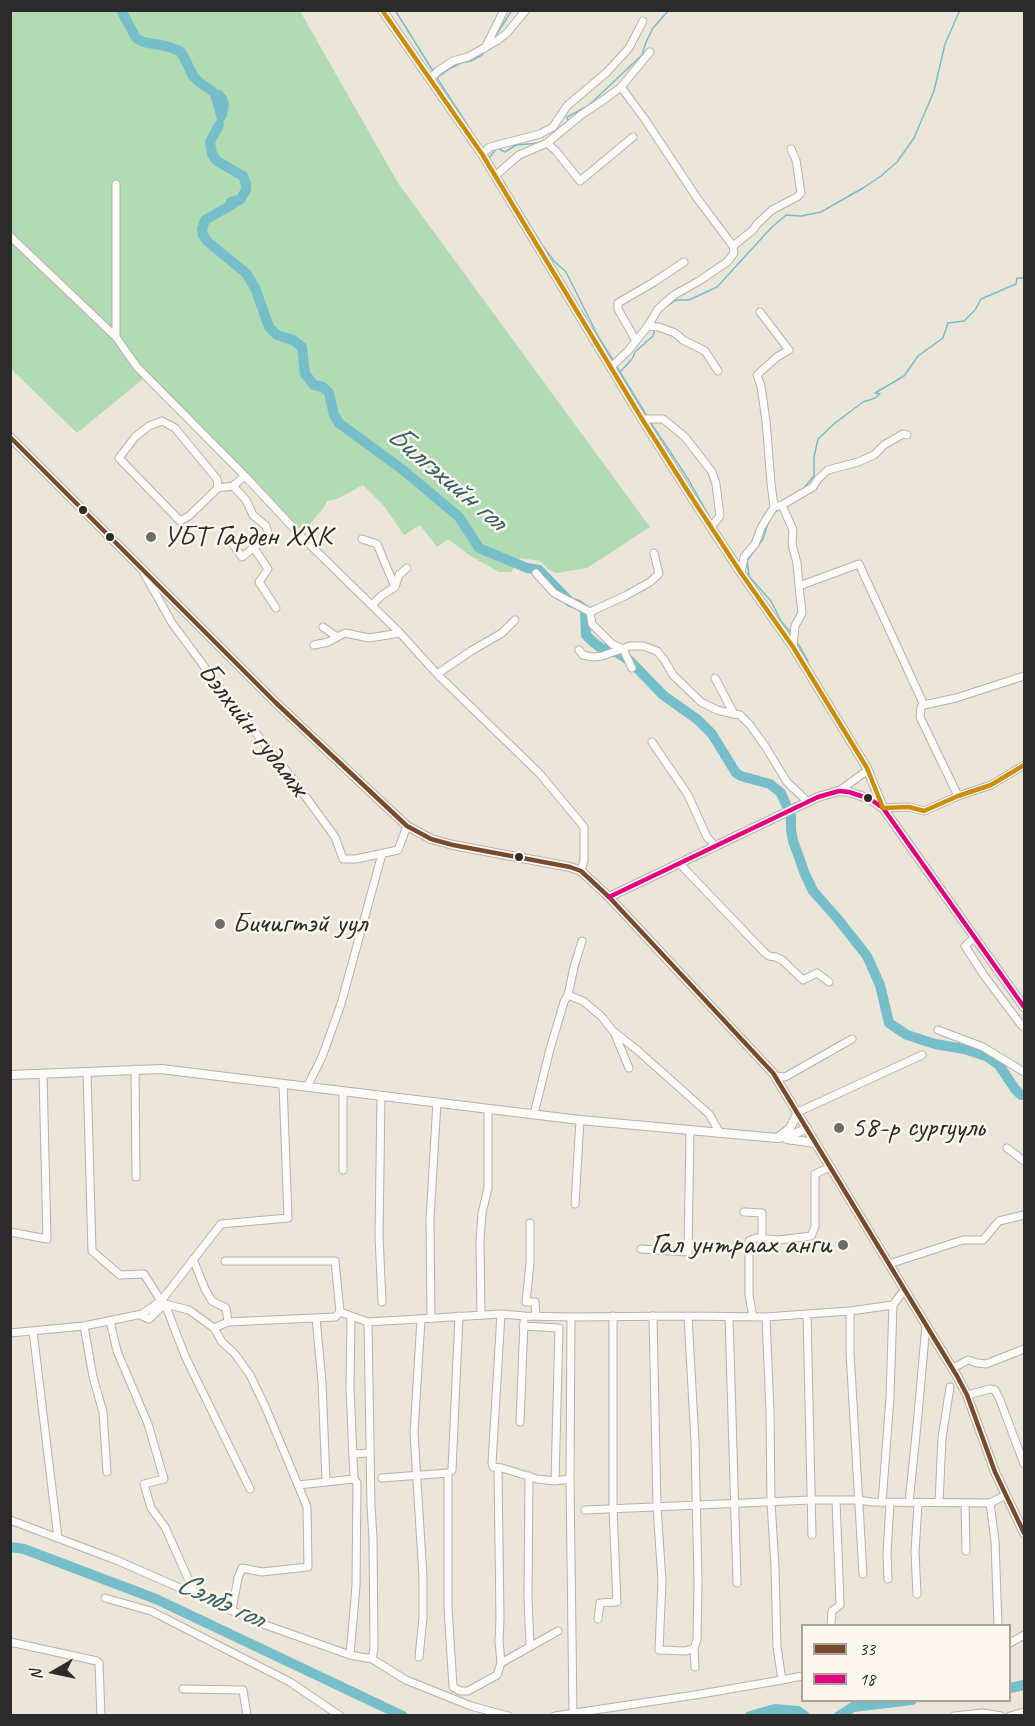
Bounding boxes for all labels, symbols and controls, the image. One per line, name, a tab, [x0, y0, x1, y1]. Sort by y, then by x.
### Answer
water label: Билгэхийн гол	[378, 417, 514, 539]
unlabelled marker	[77, 504, 89, 516]
place label: УБТ Гарден ХХК	[163, 519, 331, 555]
marker: УБТ Гарден ХХК	[144, 530, 158, 544]
unlabelled marker	[104, 531, 116, 543]
street label: Бэлхийн гудамж	[189, 656, 317, 804]
unlabelled marker	[862, 792, 874, 804]
unlabelled marker	[513, 851, 525, 863]
place label: Бичигтэй уул	[232, 906, 367, 942]
marker: Бичигтэй уул	[213, 917, 227, 931]
place label: 58-р сургууль	[851, 1110, 984, 1146]
marker: 58-р сургууль	[832, 1121, 846, 1135]
place label: Гал унтраах анги	[651, 1227, 831, 1263]
marker: Гал унтраах анги	[836, 1238, 850, 1252]
water label: Сэлбэ гол	[171, 1564, 269, 1638]
legend	[801, 1624, 1011, 1702]
text: 33	[859, 1638, 875, 1660]
north arrow	[24, 1642, 84, 1702]
text: N	[26, 1668, 47, 1681]
text: 18	[859, 1668, 875, 1690]

